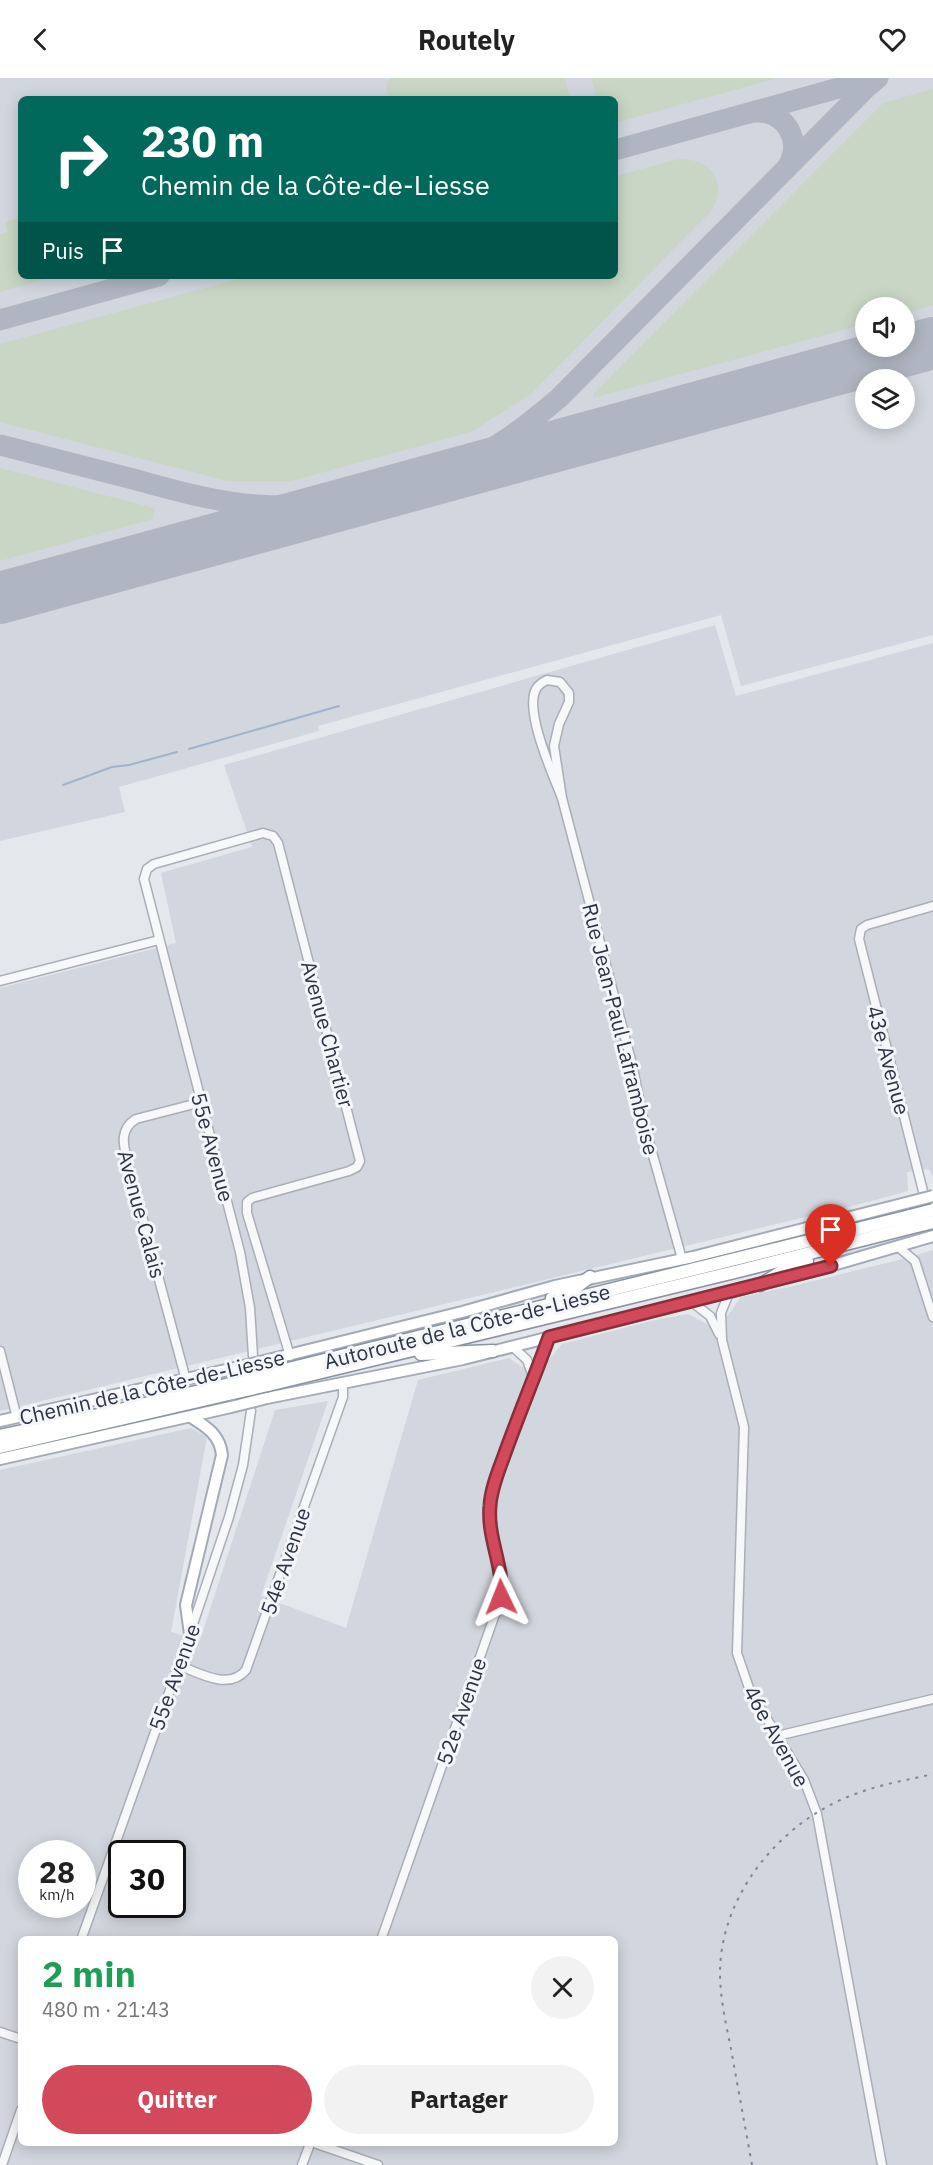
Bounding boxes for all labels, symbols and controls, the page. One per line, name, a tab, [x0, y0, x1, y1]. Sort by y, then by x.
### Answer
text: Routely	[418, 22, 515, 57]
icon: back	[24, 23, 57, 56]
icon: heart	[876, 23, 909, 56]
text: 230 m	[141, 114, 264, 169]
icon: right	[42, 120, 120, 198]
text: Chemin de la Côte-de-Liesse	[141, 167, 490, 202]
icon: arrive	[96, 234, 129, 267]
text: Puis	[42, 236, 84, 265]
map controls	[855, 297, 915, 429]
button: sound	[855, 297, 915, 357]
button: layers	[855, 369, 915, 429]
street label: Rue Jean-Paul Laframboise	[576, 900, 666, 1158]
street label: Avenue Chartier	[295, 957, 361, 1111]
street label: 43e Avenue	[861, 1002, 917, 1118]
street label: 55e Avenue	[185, 1089, 241, 1205]
street label: Avenue Calais	[111, 1147, 173, 1281]
pin	[805, 1204, 856, 1266]
icon: arrive	[814, 1213, 847, 1246]
street label: Autoroute de la Côte-de-Liesse	[321, 1277, 613, 1375]
street label: Chemin de la Côte-de-Liesse	[17, 1343, 287, 1431]
street label: 54e Avenue	[254, 1504, 316, 1618]
position arrow	[469, 1565, 533, 1629]
street label: 55e Avenue	[142, 1620, 206, 1734]
street label: 52e Avenue	[430, 1654, 492, 1768]
street label: 46e Avenue	[738, 1680, 816, 1792]
speed limit sign: 30	[108, 1840, 186, 1918]
text: 28	[39, 1852, 75, 1891]
text: km/h	[39, 1885, 75, 1904]
text: 2 min	[42, 1950, 136, 1997]
button: close	[531, 1956, 594, 2019]
text: 480 m · 21:43	[42, 1996, 170, 2023]
button: Quitter	[42, 2065, 312, 2134]
button: Partager	[324, 2065, 594, 2134]

